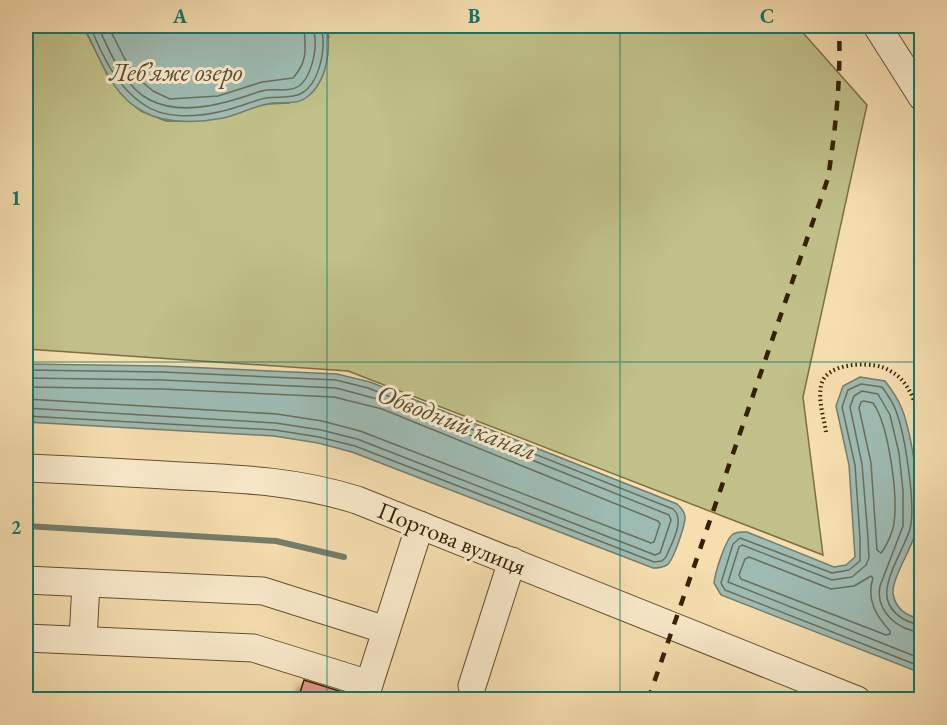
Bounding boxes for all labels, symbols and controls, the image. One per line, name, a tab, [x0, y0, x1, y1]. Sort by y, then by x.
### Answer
text: A	[172, 3, 188, 29]
text: B	[468, 3, 480, 29]
text: C	[760, 3, 774, 29]
water label: Леб’яже озеро	[107, 55, 243, 89]
text: 1	[11, 185, 21, 211]
water label: Обводний канал	[373, 376, 541, 468]
street label: Портова вулиця	[373, 494, 531, 582]
text: 2	[11, 514, 22, 540]

